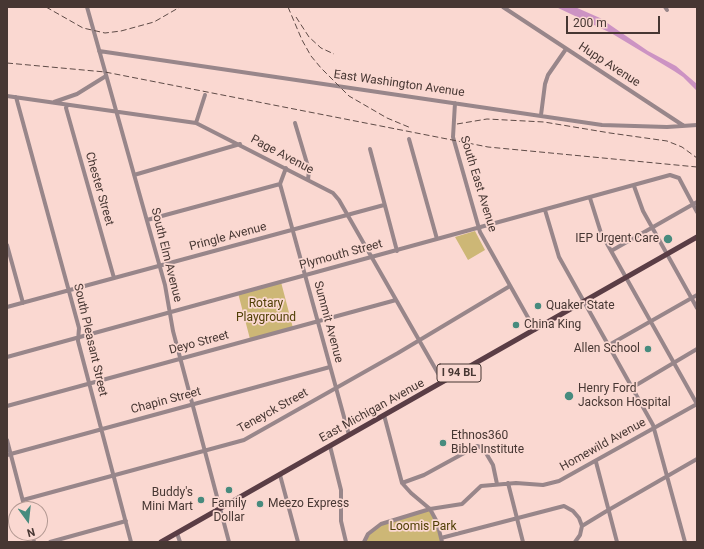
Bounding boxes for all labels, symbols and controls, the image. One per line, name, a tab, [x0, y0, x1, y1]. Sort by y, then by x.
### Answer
scale bar	[568, 8, 662, 34]
text: 200 m	[573, 16, 607, 30]
street label: Hupp Avenue	[575, 40, 643, 90]
street label: East Washington Avenue	[333, 68, 465, 100]
street label: Page Avenue	[248, 132, 316, 178]
street label: South East Avenue	[457, 134, 499, 234]
street label: Chester Street	[82, 151, 116, 227]
street label: South Elm Avenue	[147, 206, 185, 304]
street label: Pringle Avenue	[188, 220, 268, 254]
place label: IEP Urgent Care	[575, 232, 659, 246]
marker: IEP Urgent Care	[662, 233, 674, 245]
street label: Plymouth Street	[298, 237, 384, 273]
street label: Summit Avenue	[310, 280, 346, 364]
street label: South Pleasant Street	[70, 282, 110, 398]
park label: Rotary Playground	[236, 297, 296, 325]
place label: Quaker State	[546, 299, 615, 313]
marker: Quaker State	[533, 301, 543, 311]
place label: China King	[524, 318, 581, 332]
marker: China King	[511, 320, 521, 330]
street label: Deyo Street	[168, 328, 230, 358]
place label: Allen School	[574, 342, 640, 356]
marker: Allen School	[643, 344, 653, 354]
road number: I 94 BL	[437, 364, 481, 382]
street label: East Michigan Avenue	[317, 376, 427, 446]
place label: Henry Ford Jackson Hospital	[578, 382, 671, 410]
street label: Chapin Street	[129, 385, 203, 417]
street label: Teneyck Street	[235, 386, 311, 436]
marker: Henry Ford Jackson Hospital	[563, 390, 575, 402]
street label: Homewild Avenue	[557, 415, 649, 475]
place label: Ethnos360 Bible Institute	[451, 429, 524, 457]
marker: Ethnos360 Bible Institute	[438, 438, 448, 448]
marker: Family Dollar	[224, 485, 234, 495]
place label: Buddy's Mini Mart	[142, 486, 193, 514]
marker: Buddy's Mini Mart	[196, 495, 206, 505]
place label: Family Dollar	[212, 497, 246, 525]
place label: Meezo Express	[268, 497, 349, 511]
marker: Meezo Express	[255, 499, 265, 509]
north arrow	[8, 501, 48, 541]
park label: Loomis Park	[390, 520, 456, 534]
text: N	[26, 525, 36, 539]

